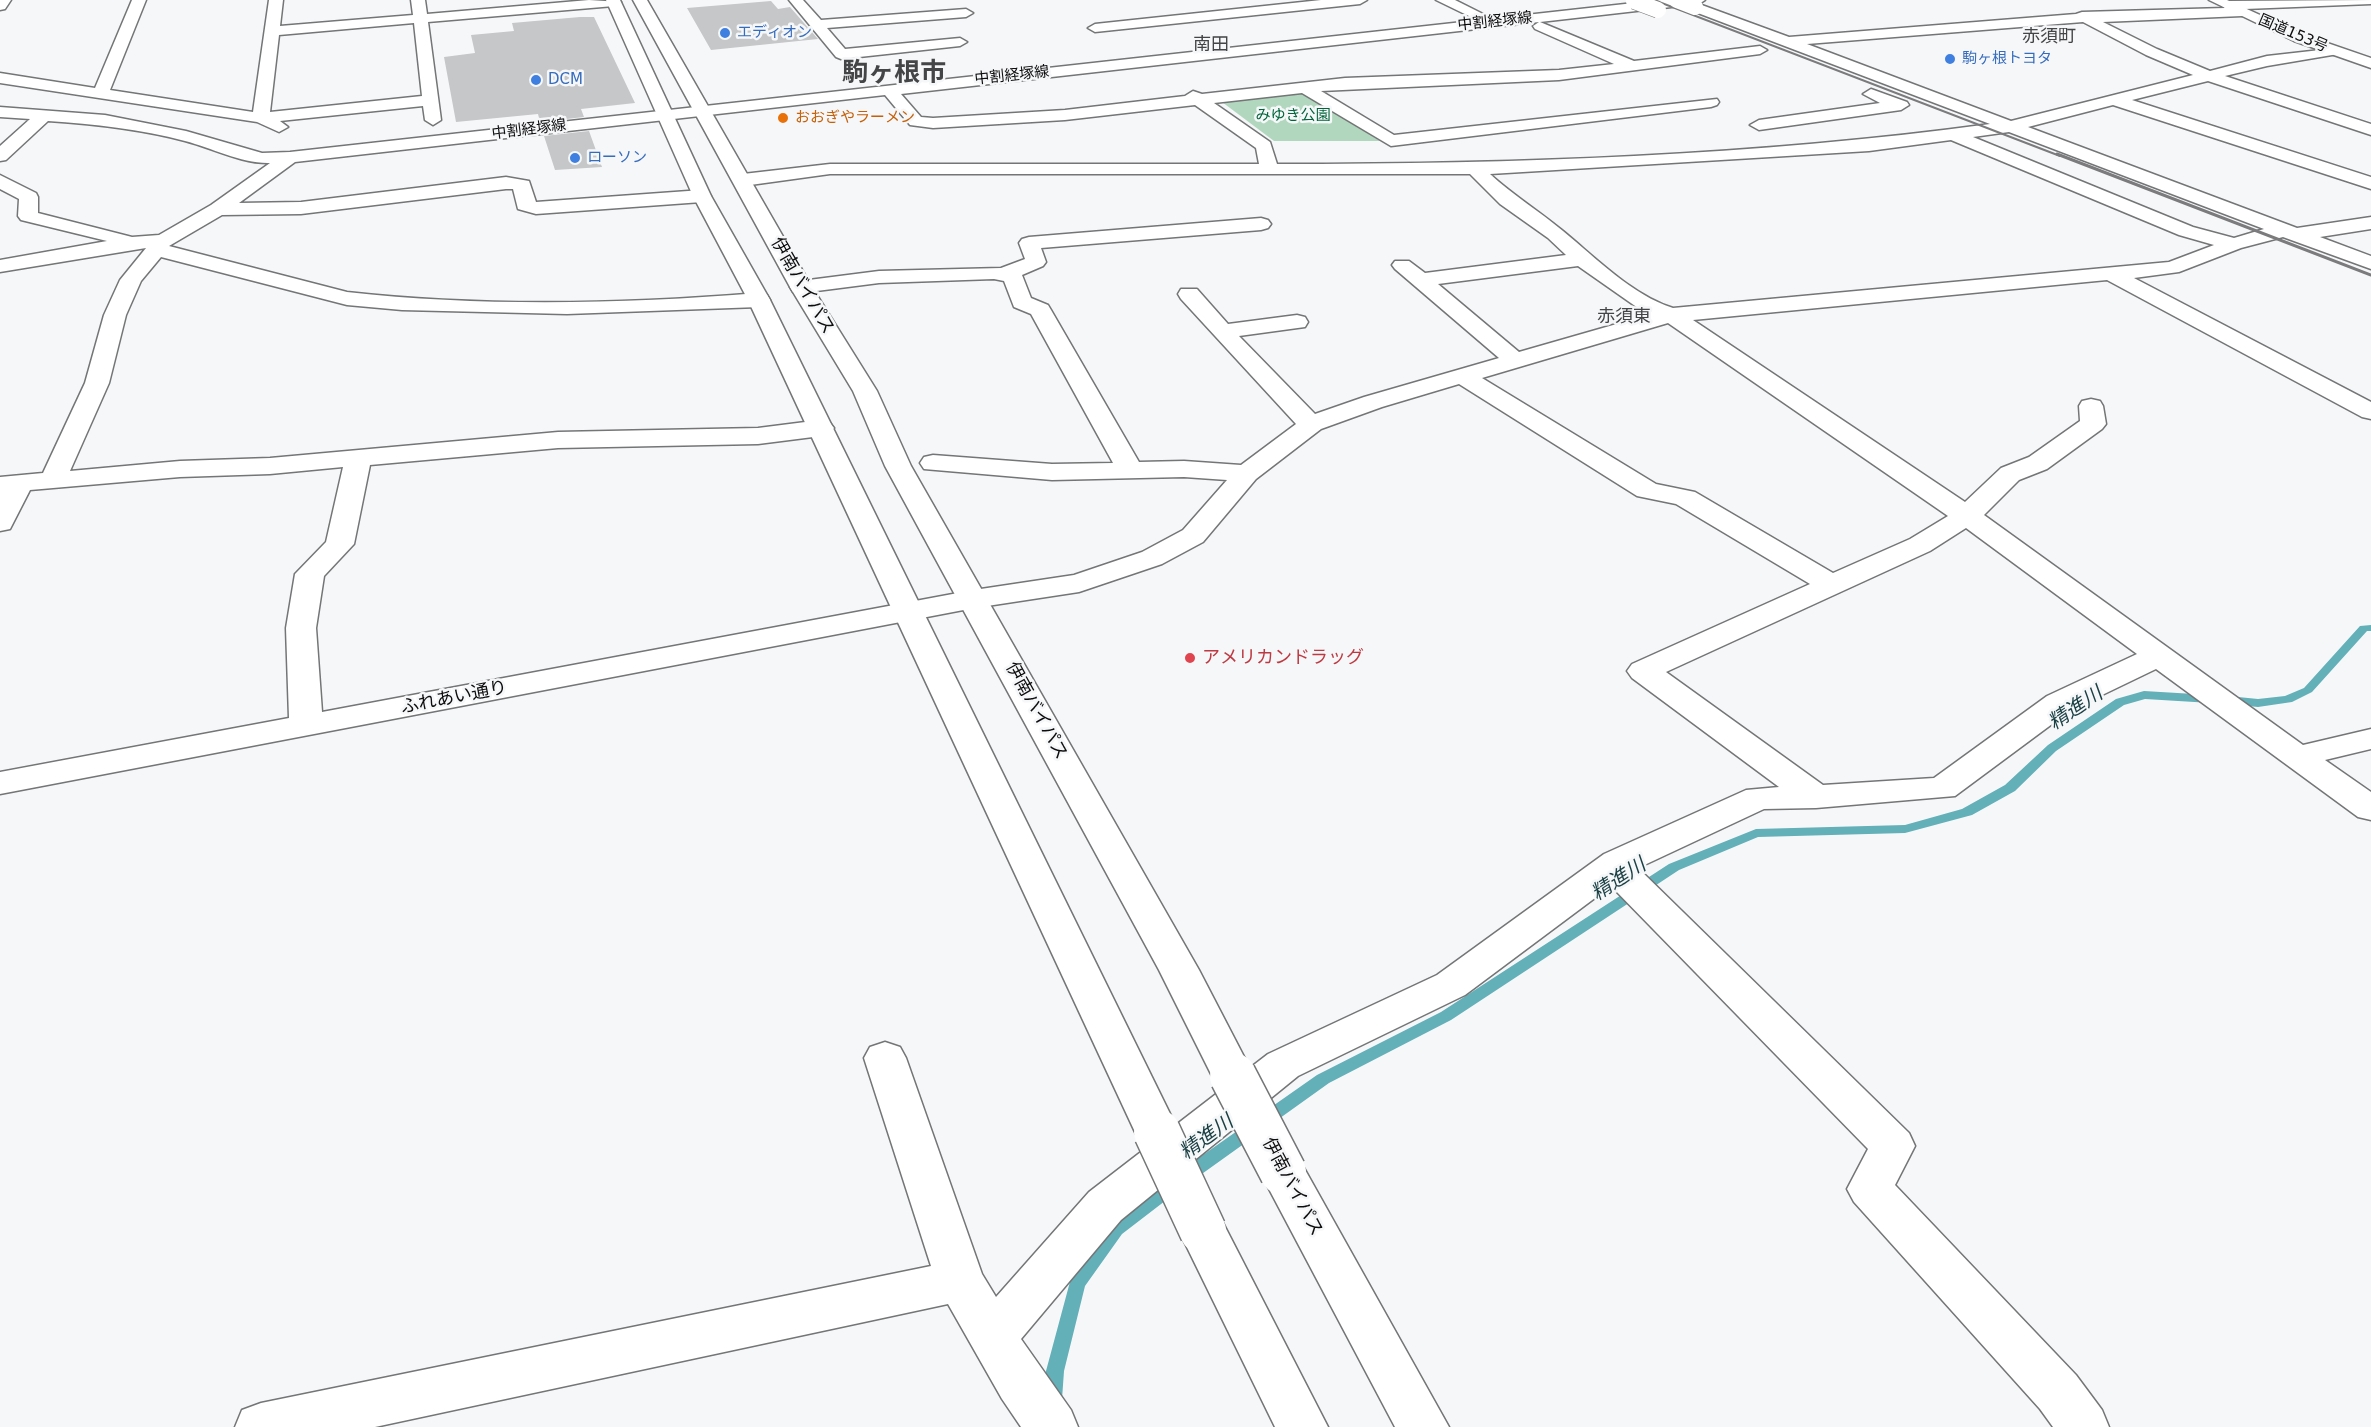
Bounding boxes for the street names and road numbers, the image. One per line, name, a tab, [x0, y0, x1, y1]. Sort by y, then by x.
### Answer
street label: 中割経塚線	[1457, 9, 1533, 35]
street label: 国道153号	[2256, 11, 2330, 57]
street label: 中割経塚線	[974, 63, 1050, 89]
street label: 中割経塚線	[491, 116, 567, 144]
street label: 伊南バイパス	[766, 234, 838, 338]
street label: 伊南バイパス	[1000, 659, 1072, 763]
street label: ふれあい通り	[399, 677, 509, 719]
street label: 伊南バイパス	[1257, 1134, 1327, 1240]

